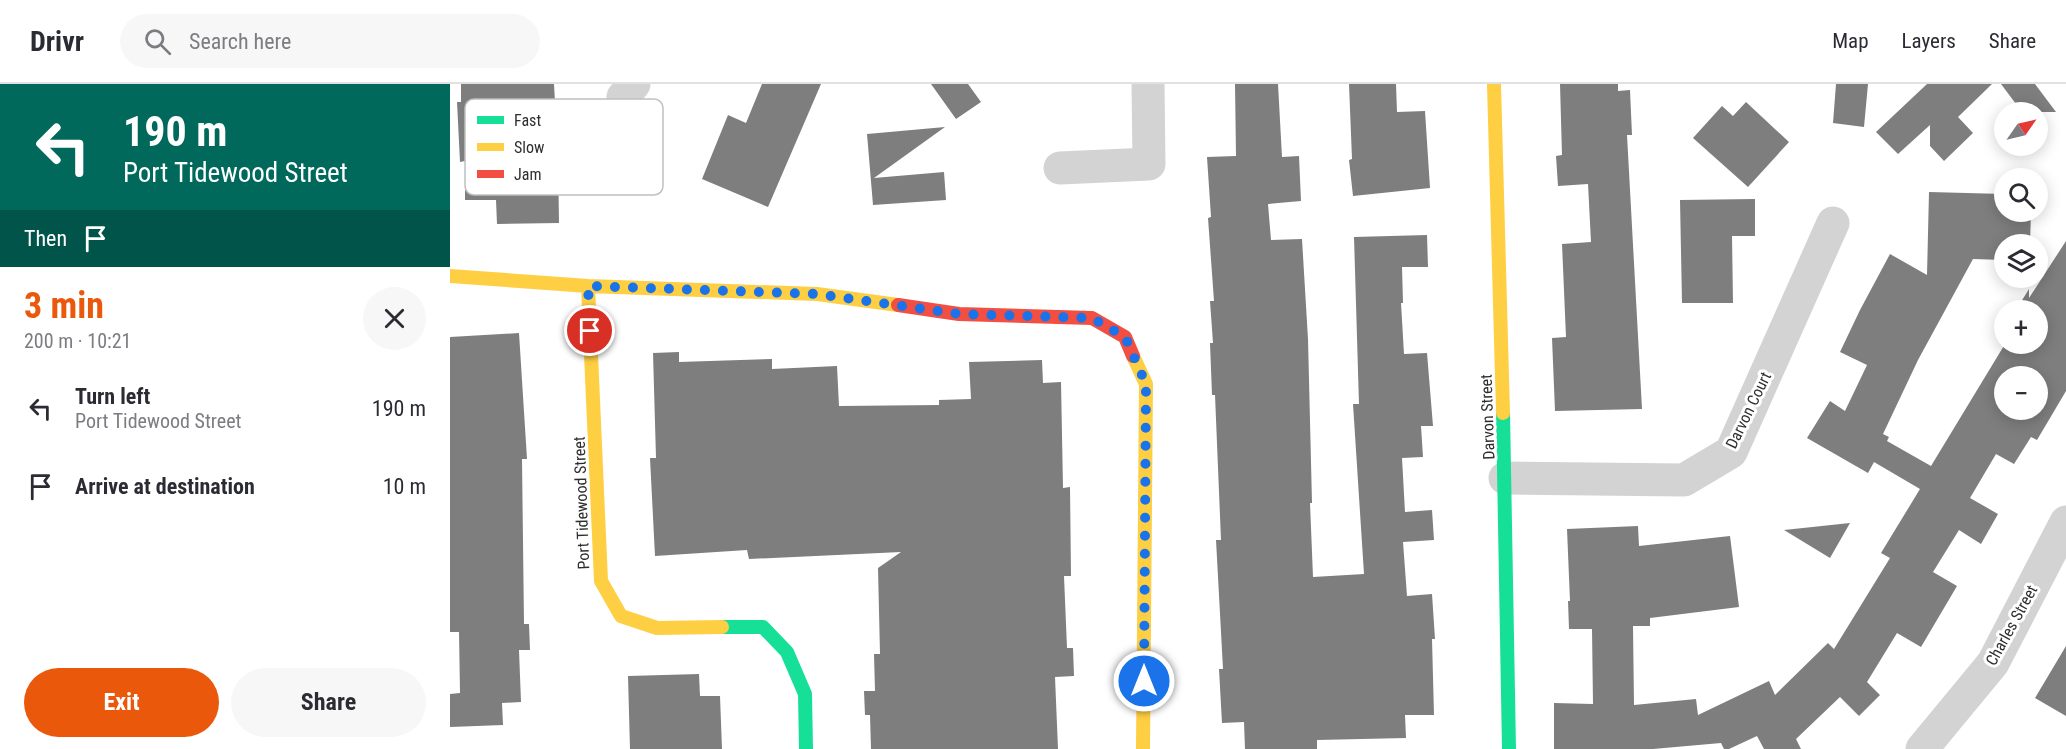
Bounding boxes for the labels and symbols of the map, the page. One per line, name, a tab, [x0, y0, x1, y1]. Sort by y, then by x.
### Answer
legend	[465, 99, 663, 195]
north arrow	[1994, 102, 2048, 156]
text: Fast	[514, 111, 541, 130]
text: Slow	[514, 138, 544, 157]
text: Jam	[514, 165, 541, 184]
pin	[564, 305, 615, 356]
street label: Darvon Court	[1722, 369, 1775, 452]
street label: Darvon Street	[1477, 374, 1498, 460]
street label: Port Tidewood Street	[570, 436, 593, 570]
street label: Charles Street	[1982, 581, 2041, 669]
position arrow	[1112, 649, 1176, 713]

